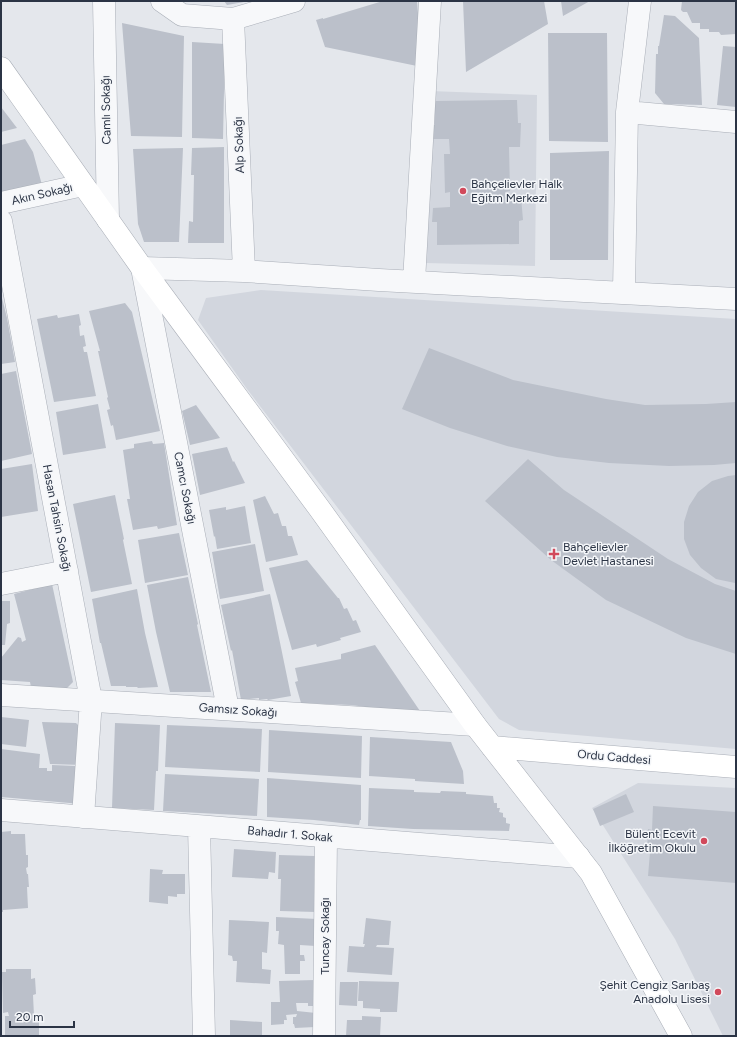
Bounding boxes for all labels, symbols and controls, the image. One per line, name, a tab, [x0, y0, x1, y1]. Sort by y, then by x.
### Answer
street label: Camlı Sokağı	[98, 75, 114, 145]
street label: Alp Sokağı	[231, 116, 247, 174]
place label: Bahçelievler Halk Eğitm Merkezi	[471, 177, 562, 205]
street label: Akın Sokağı	[10, 180, 74, 208]
marker: Bahçelievler Halk Eğitm Merkezi	[458, 186, 468, 196]
street label: Camcı Sokağı	[171, 451, 199, 525]
street label: Hasan Tahsin Sokağı	[40, 463, 74, 573]
place label: Bahçelievler Devlet Hastanesi	[563, 540, 654, 568]
marker: Bahçelievler Devlet Hastanesi	[548, 548, 560, 560]
street label: Gamsız Sokağı	[198, 700, 278, 720]
street label: Ordu Caddesi	[577, 747, 651, 767]
street label: Bahadır 1. Sokak	[247, 823, 333, 845]
place label: Bülent Ecevit İlköğretim Okulu	[608, 827, 696, 855]
marker: Bülent Ecevit İlköğretim Okulu	[699, 836, 709, 846]
street label: Tuncay Sokağı	[318, 897, 332, 975]
place label: Şehit Cengiz Sarıbaş Anadolu Lisesi	[599, 978, 710, 1006]
marker: Şehit Cengiz Sarıbaş Anadolu Lisesi	[713, 987, 723, 997]
scale bar	[10, 1003, 74, 1029]
text: 20 m	[16, 1010, 44, 1024]

